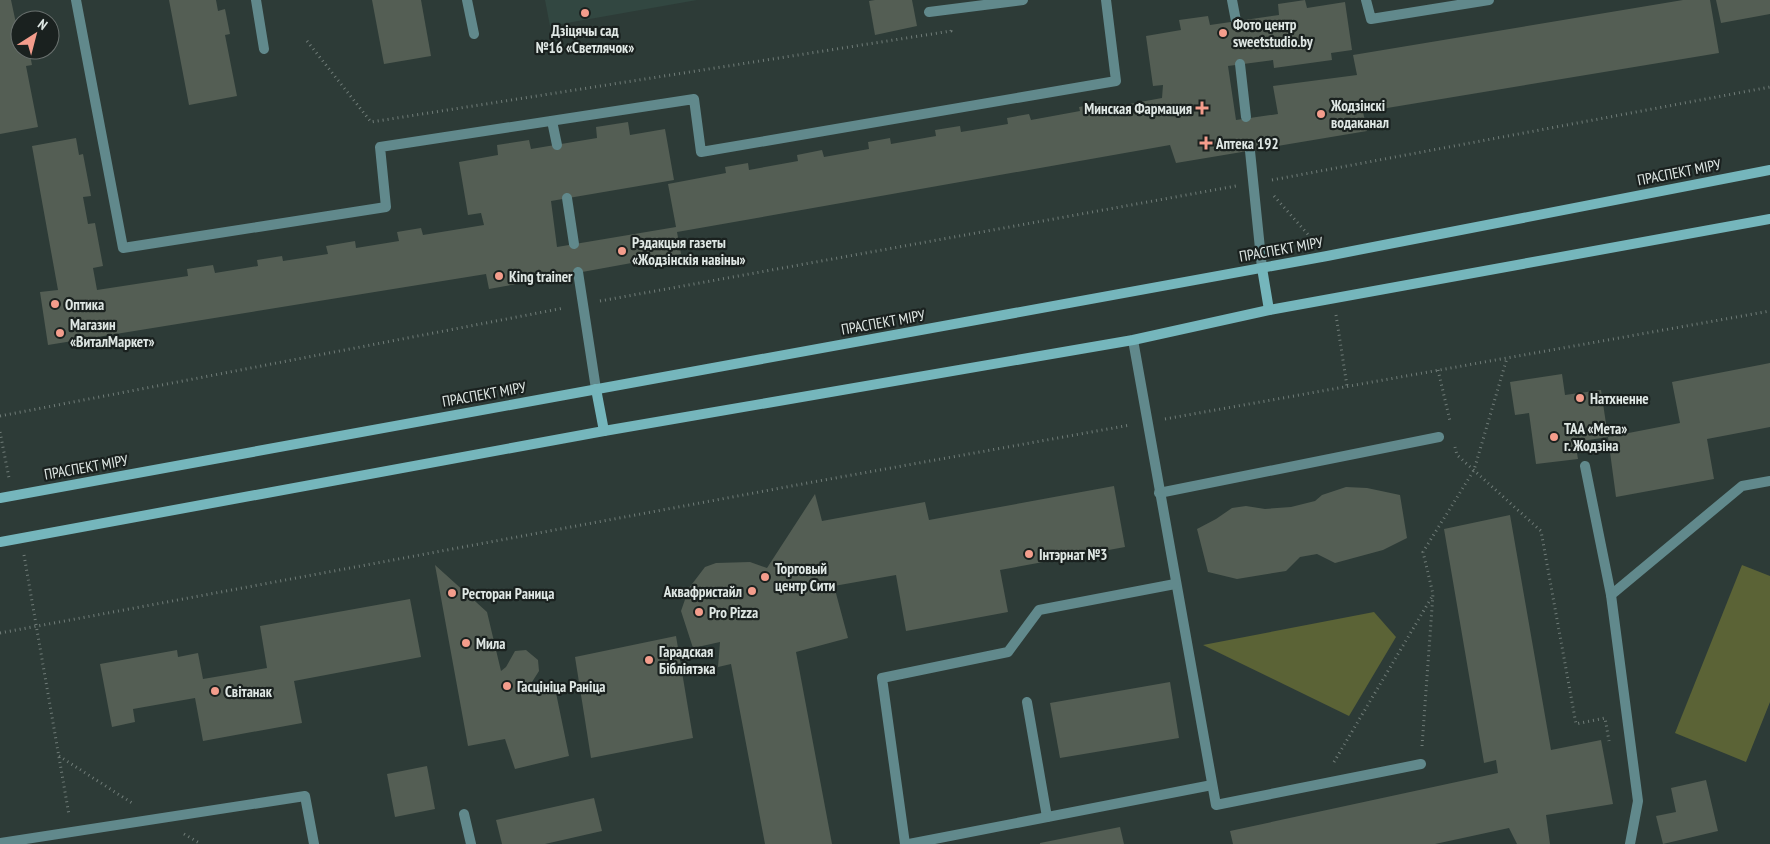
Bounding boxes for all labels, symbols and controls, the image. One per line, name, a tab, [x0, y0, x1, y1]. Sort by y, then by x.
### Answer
marker: Дзіцячы сад №16 «Светлячок»	[579, 7, 591, 19]
north arrow	[10, 10, 60, 60]
text: N	[34, 15, 51, 34]
place label: Фото центр sweetstudio.by	[1233, 15, 1314, 51]
place label: Дзіцячы сад №16 «Светлячок»	[536, 21, 634, 57]
marker: Фото центр sweetstudio.by	[1217, 27, 1229, 39]
place label: Жодзінскі водаканал	[1330, 96, 1389, 132]
place label: Минская Фармация	[1084, 99, 1192, 118]
marker: Минская Фармация	[1196, 102, 1208, 114]
marker: Жодзінскі водаканал	[1315, 108, 1327, 120]
place label: Аптека 192	[1215, 134, 1279, 153]
marker: Аптека 192	[1200, 137, 1212, 149]
street label: ПРАСПЕКТ МІРУ	[1636, 155, 1723, 189]
street label: ПРАСПЕКТ МІРУ	[1238, 232, 1325, 266]
place label: Рэдакцыя газеты «Жодзінскія навіны»	[632, 233, 746, 269]
marker: Рэдакцыя газеты «Жодзінскія навіны»	[616, 245, 628, 257]
place label: King trainer	[509, 267, 573, 286]
marker: King trainer	[493, 270, 505, 282]
place label: Оптика	[65, 295, 104, 314]
marker: Оптика	[49, 298, 61, 310]
street label: ПРАСПЕКТ МІРУ	[840, 305, 927, 339]
place label: Магазин «ВиталМаркет»	[70, 315, 155, 351]
marker: Магазин «ВиталМаркет»	[54, 327, 66, 339]
street label: ПРАСПЕКТ МІРУ	[441, 377, 528, 411]
place label: Натхненне	[1590, 389, 1649, 408]
marker: Натхненне	[1574, 392, 1586, 404]
place label: ТАА «Мета» г. Жодзіна	[1564, 419, 1627, 455]
marker: ТАА «Мета» г. Жодзіна	[1548, 431, 1560, 443]
street label: ПРАСПЕКТ МІРУ	[43, 450, 130, 484]
place label: Інтэрнат №3	[1039, 545, 1107, 564]
marker: Інтэрнат №3	[1023, 548, 1035, 560]
place label: Торговый центр Сити	[775, 559, 836, 595]
marker: Торговый центр Сити	[759, 571, 771, 583]
place label: Аквафристайл	[663, 582, 742, 601]
place label: Ресторан Раница	[462, 584, 554, 603]
marker: Аквафристайл	[746, 585, 758, 597]
marker: Ресторан Раница	[446, 587, 458, 599]
place label: Pro Pizza	[709, 603, 758, 622]
marker: Pro Pizza	[693, 606, 705, 618]
place label: Мила	[476, 634, 505, 653]
marker: Мила	[460, 637, 472, 649]
place label: Гарадская Бібліятэка	[659, 642, 716, 678]
marker: Гарадская Бібліятэка	[643, 654, 655, 666]
place label: Гасцініца Раніца	[517, 677, 606, 696]
marker: Гасцініца Раніца	[501, 680, 513, 692]
place label: Світанак	[225, 682, 273, 701]
marker: Світанак	[209, 685, 221, 697]

